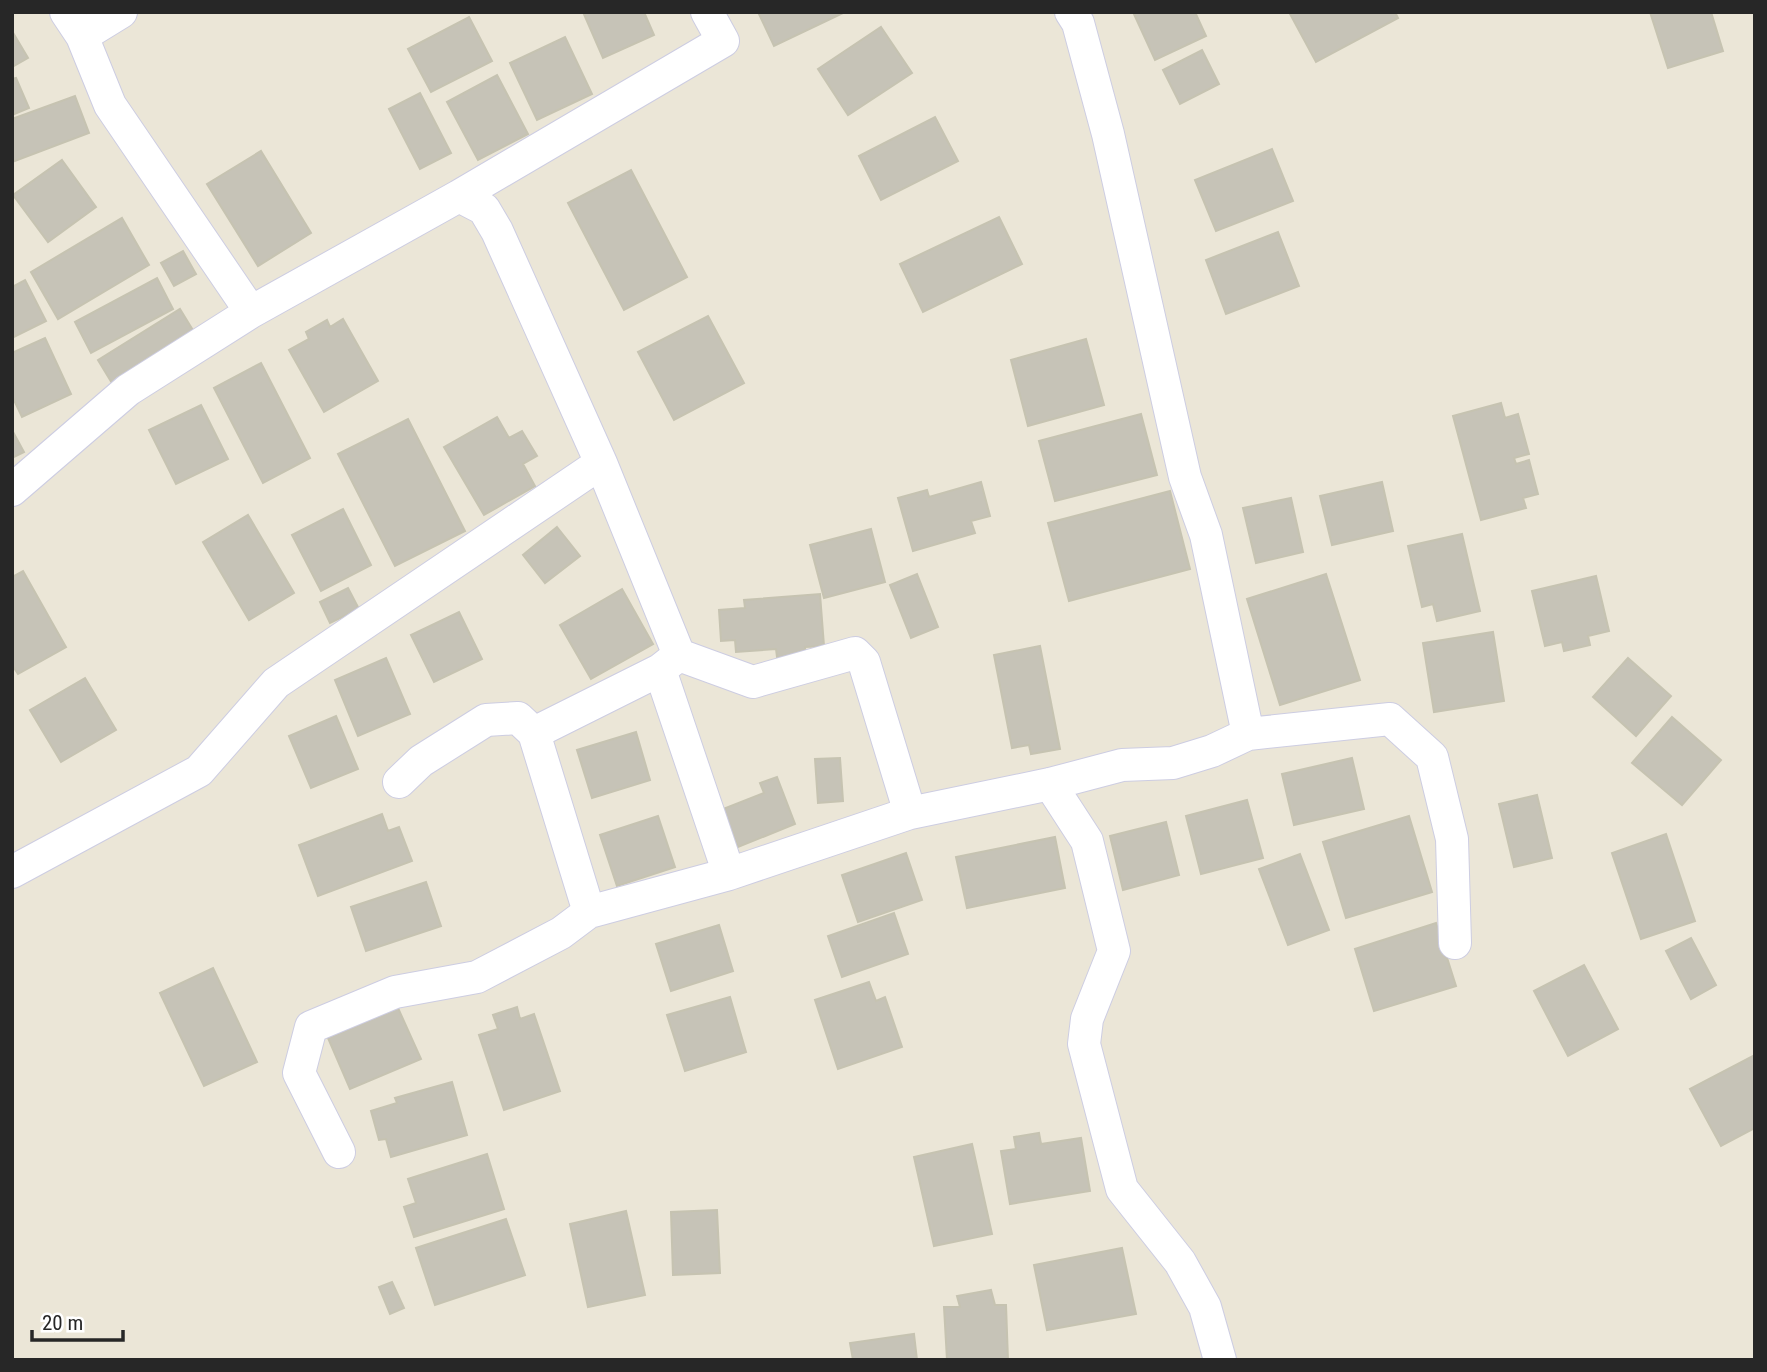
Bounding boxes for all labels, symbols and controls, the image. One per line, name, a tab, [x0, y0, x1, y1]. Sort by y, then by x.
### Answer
scale bar	[32, 1298, 122, 1342]
text: 20 m	[42, 1311, 83, 1335]

